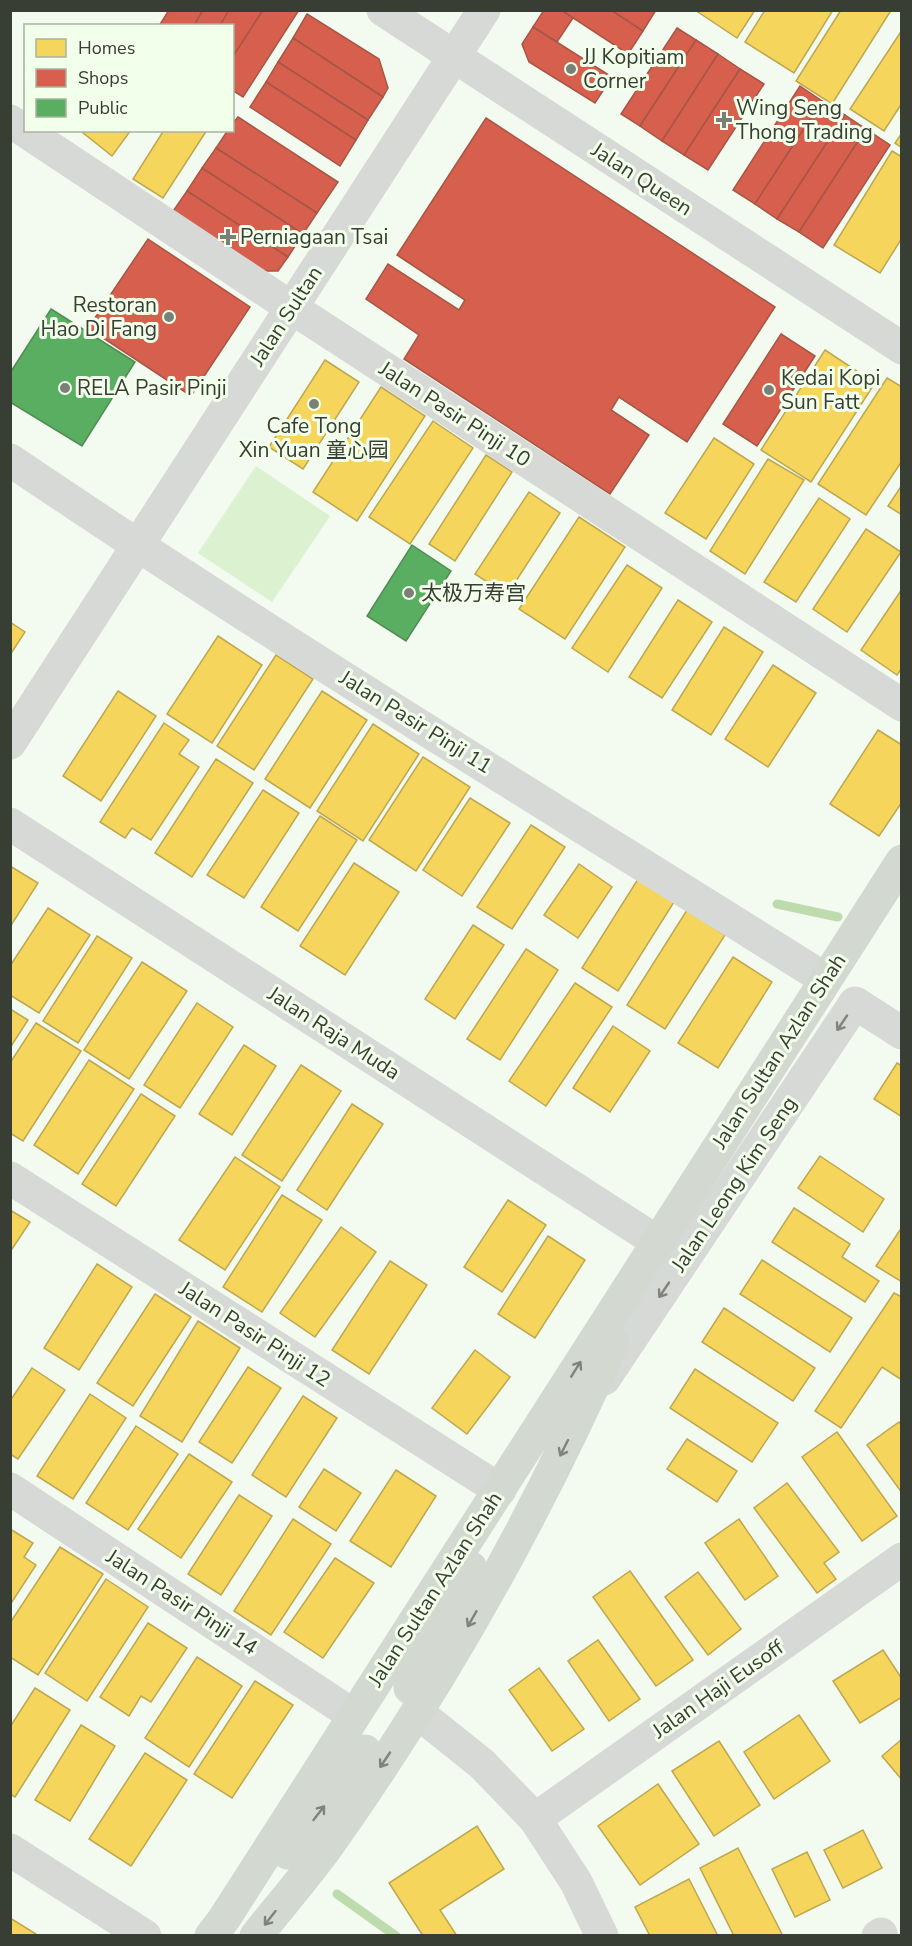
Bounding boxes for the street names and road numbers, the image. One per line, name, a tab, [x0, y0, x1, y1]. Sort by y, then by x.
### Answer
street label: Jalan Queen	[585, 135, 698, 222]
street label: Jalan Sultan	[243, 261, 329, 372]
street label: Jalan Pasir Pinji 10	[373, 354, 536, 473]
street label: Jalan Pasir Pinji 11	[334, 663, 498, 780]
street label: Jalan Sultan Azlan Shah	[705, 948, 852, 1155]
street label: Jalan Raja Muda	[262, 979, 406, 1086]
street label: Jalan Leong Kim Seng	[664, 1091, 803, 1278]
street label: Jalan Pasir Pinji 12	[173, 1274, 336, 1393]
street label: Jalan Sultan Azlan Shah	[361, 1486, 508, 1693]
street label: Jalan Pasir Pinji 14	[100, 1542, 263, 1661]
street label: Jalan Haji Eusoff	[646, 1633, 790, 1745]

